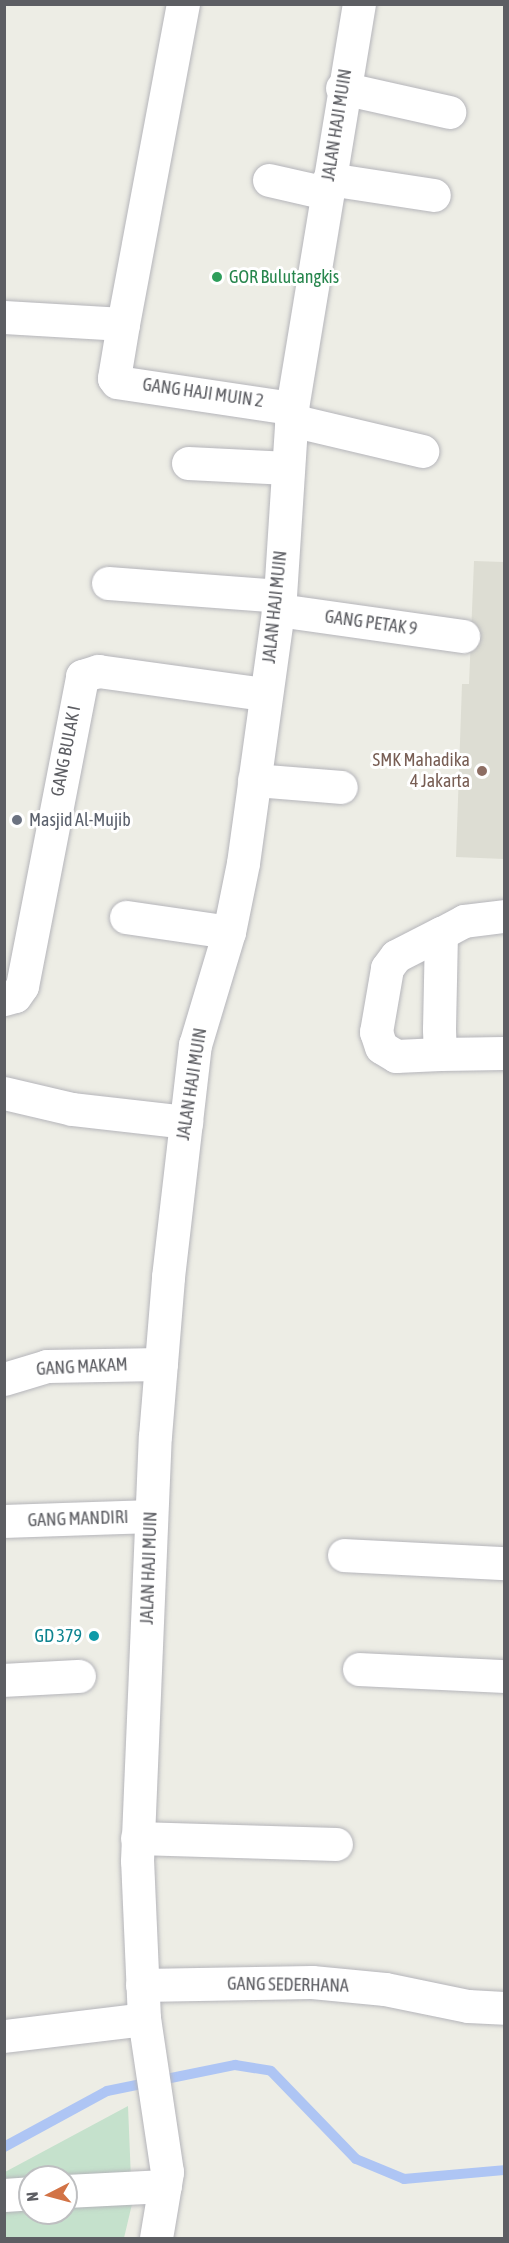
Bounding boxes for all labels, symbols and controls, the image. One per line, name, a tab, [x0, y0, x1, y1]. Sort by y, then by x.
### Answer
street label: JALAN HAJI MUIN	[317, 67, 357, 183]
place label: GOR Bulutangkis	[229, 266, 339, 288]
marker: GOR Bulutangkis	[210, 270, 224, 284]
street label: GANG HAJI MUIN 2	[141, 374, 265, 412]
street label: JALAN HAJI MUIN	[258, 549, 292, 665]
street label: GANG PETAK 9	[323, 606, 419, 640]
street label: GANG BULAK I	[47, 704, 85, 798]
place label: SMK Mahadika 4 Jakarta	[373, 750, 470, 792]
marker: SMK Mahadika 4 Jakarta	[475, 764, 489, 778]
place label: Masjid Al-Mujib	[29, 809, 131, 831]
marker: Masjid Al-Mujib	[10, 813, 24, 827]
street label: JALAN HAJI MUIN	[172, 1026, 212, 1142]
street label: GANG MAKAM	[36, 1354, 128, 1380]
street label: GANG MANDIRI	[27, 1506, 129, 1532]
street label: JALAN HAJI MUIN	[136, 1511, 162, 1625]
place label: GD 379	[35, 1625, 82, 1647]
marker: GD 379	[87, 1629, 101, 1643]
street label: GANG SEDERHANA	[227, 1973, 349, 1997]
north arrow	[18, 2165, 78, 2225]
text: N	[23, 2191, 42, 2202]

